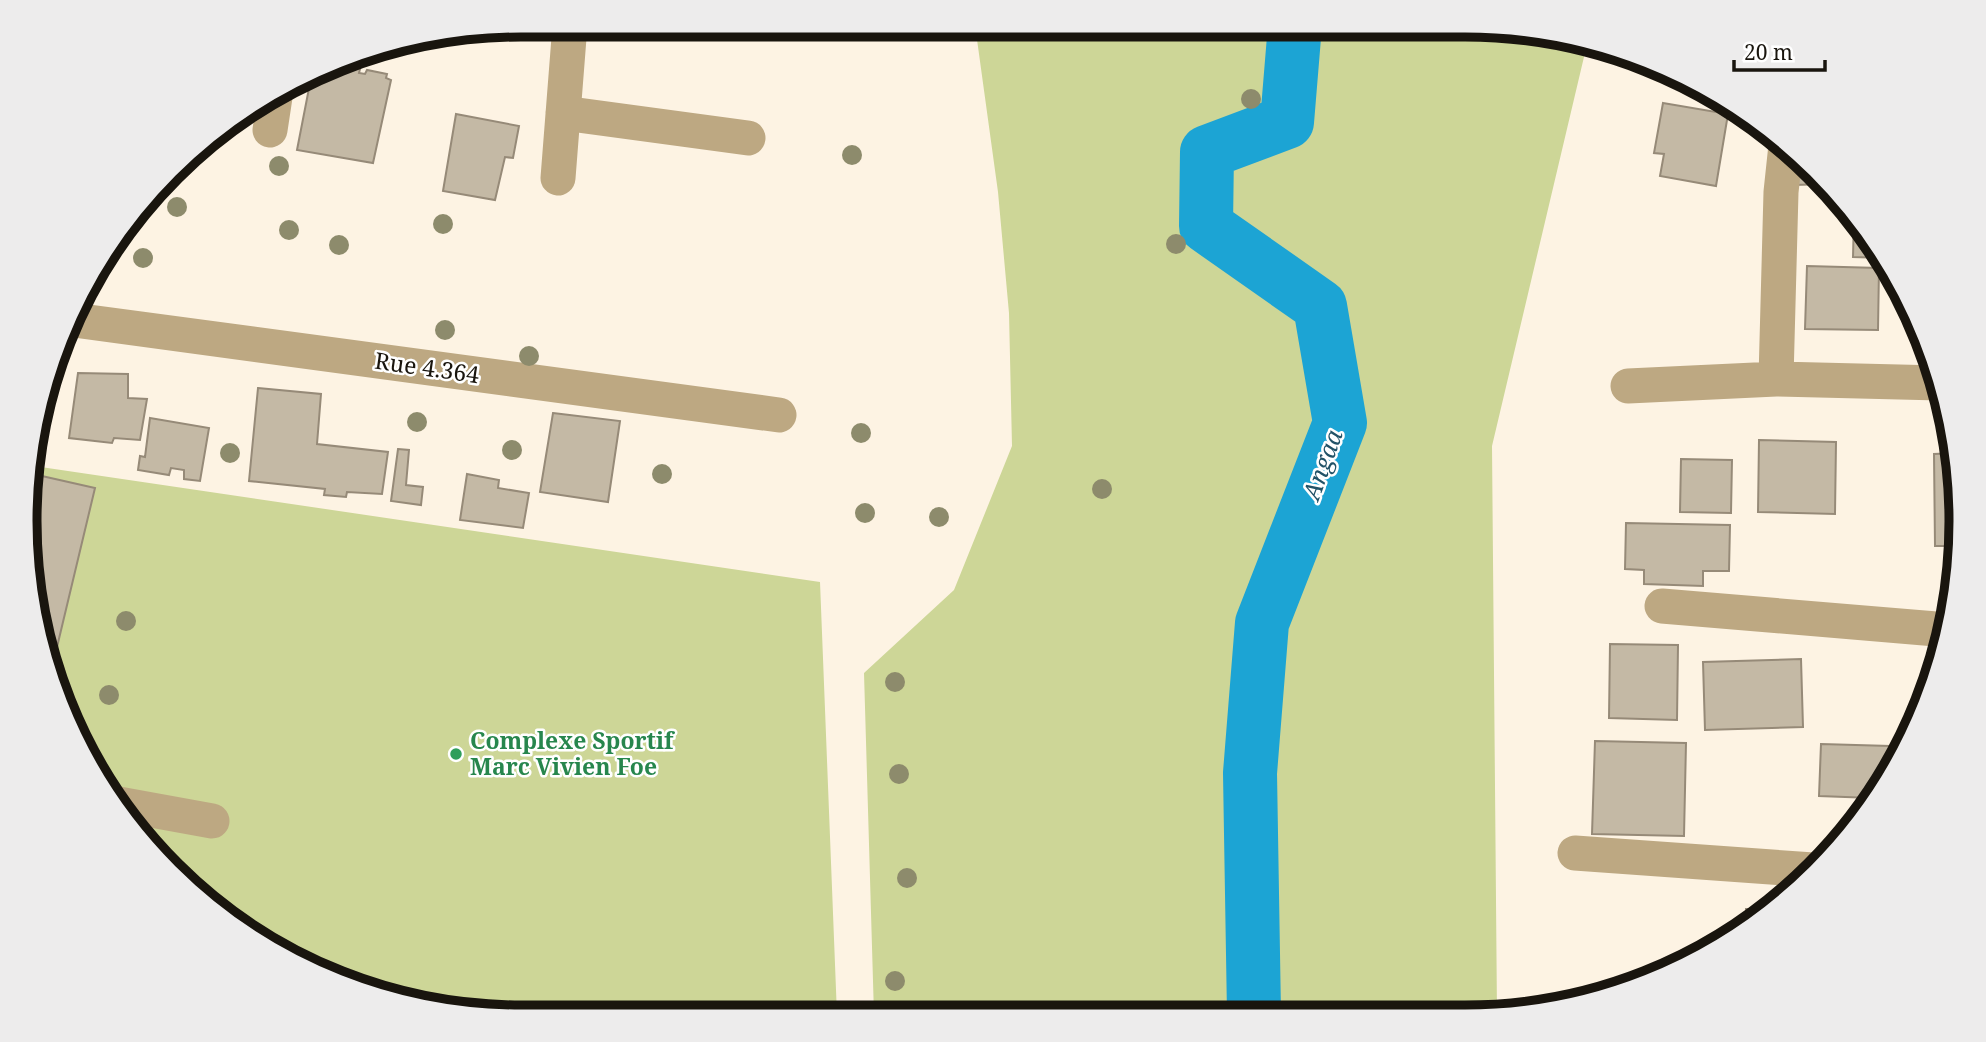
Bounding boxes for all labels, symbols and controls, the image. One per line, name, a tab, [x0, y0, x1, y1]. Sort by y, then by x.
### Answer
scale bar	[1734, 28, 1825, 72]
text: 20 m	[1744, 38, 1793, 66]
street label: Rue 4.364	[373, 344, 482, 390]
water label: Angaa	[1293, 425, 1350, 506]
place label: Complexe Sportif Marc Vivien Foe	[470, 724, 675, 782]
marker: Complexe Sportif Marc Vivien Foe	[448, 746, 464, 762]

